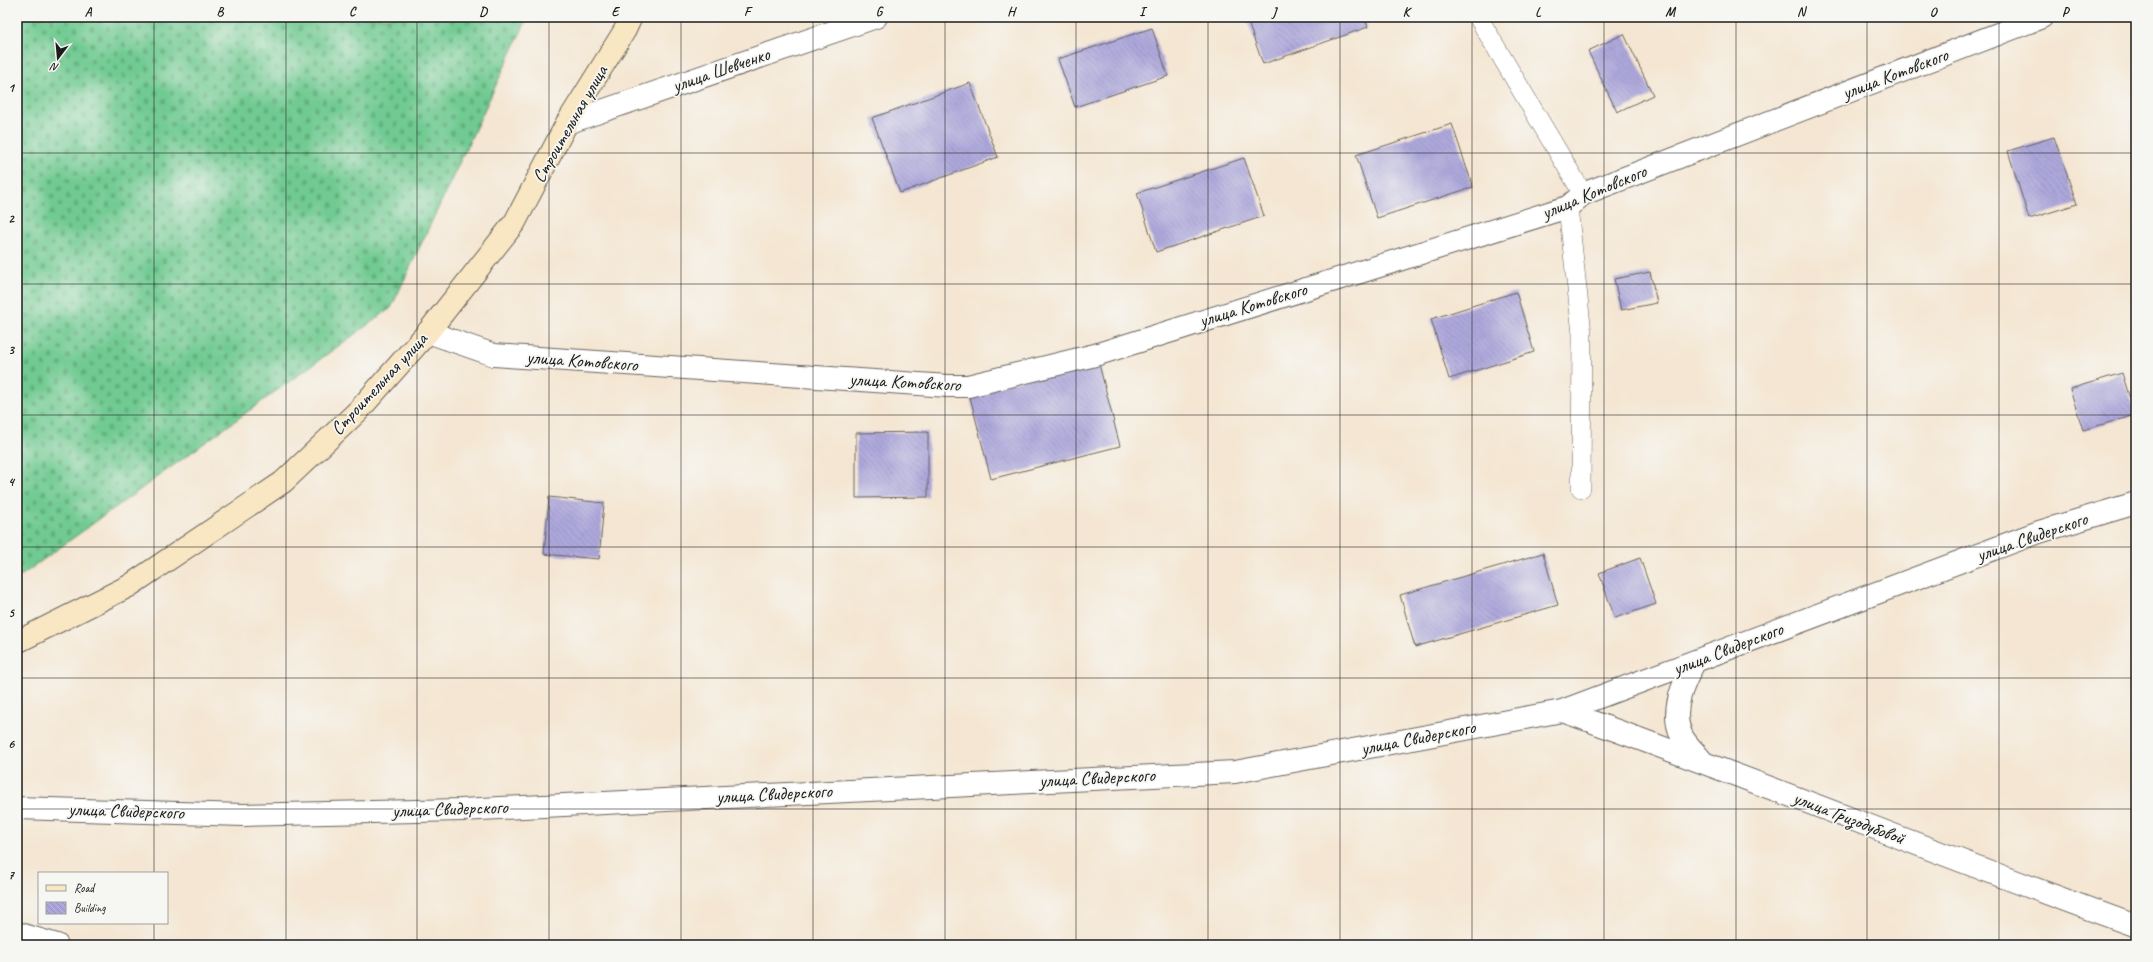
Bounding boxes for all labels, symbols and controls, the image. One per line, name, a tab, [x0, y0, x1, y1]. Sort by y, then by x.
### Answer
text: A	[85, 4, 93, 20]
text: B	[217, 4, 225, 20]
text: C	[349, 4, 357, 20]
text: D	[479, 4, 488, 20]
text: E	[612, 4, 621, 20]
text: F	[744, 4, 753, 20]
text: G	[876, 4, 884, 20]
text: H	[1007, 4, 1017, 20]
text: I	[1139, 4, 1148, 20]
text: J	[1271, 4, 1278, 20]
text: K	[1403, 4, 1413, 20]
text: L	[1535, 4, 1542, 20]
text: M	[1665, 4, 1676, 20]
text: N	[1797, 4, 1808, 20]
text: O	[1930, 4, 1939, 20]
text: P	[2062, 4, 2071, 20]
north arrow	[38, 38, 78, 78]
street label: улица Шевченко	[668, 42, 774, 98]
street label: улица Котовского	[1838, 42, 1952, 106]
text: N	[48, 59, 60, 75]
street label: Строительная улица	[527, 60, 614, 187]
text: 1	[8, 80, 16, 96]
street label: улица Котовского	[1537, 159, 1651, 225]
text: 2	[8, 211, 15, 227]
street label: улица Котовского	[1195, 277, 1311, 333]
street label: Строительная улица	[325, 327, 434, 440]
text: 3	[8, 342, 15, 358]
street label: улица Котовского	[525, 345, 640, 377]
street label: улица Котовского	[848, 367, 963, 397]
text: 4	[8, 474, 16, 490]
street label: улица Свидерского	[1972, 506, 2092, 568]
text: 5	[8, 605, 15, 621]
street label: улица Свидерского	[1669, 617, 1788, 681]
street label: улица Свидерского	[1358, 715, 1478, 761]
text: 6	[8, 736, 15, 752]
street label: улица Свидерского	[1038, 763, 1157, 793]
street label: улица Свидерского	[715, 779, 834, 809]
street label: улица Гризодубовой	[1789, 785, 1909, 851]
street label: улица Свидерского	[391, 795, 510, 823]
street label: улица Свидерского	[67, 797, 186, 825]
text: 7	[8, 867, 15, 883]
legend	[38, 872, 168, 924]
text: Road	[74, 880, 96, 896]
text: Building	[74, 900, 106, 916]

